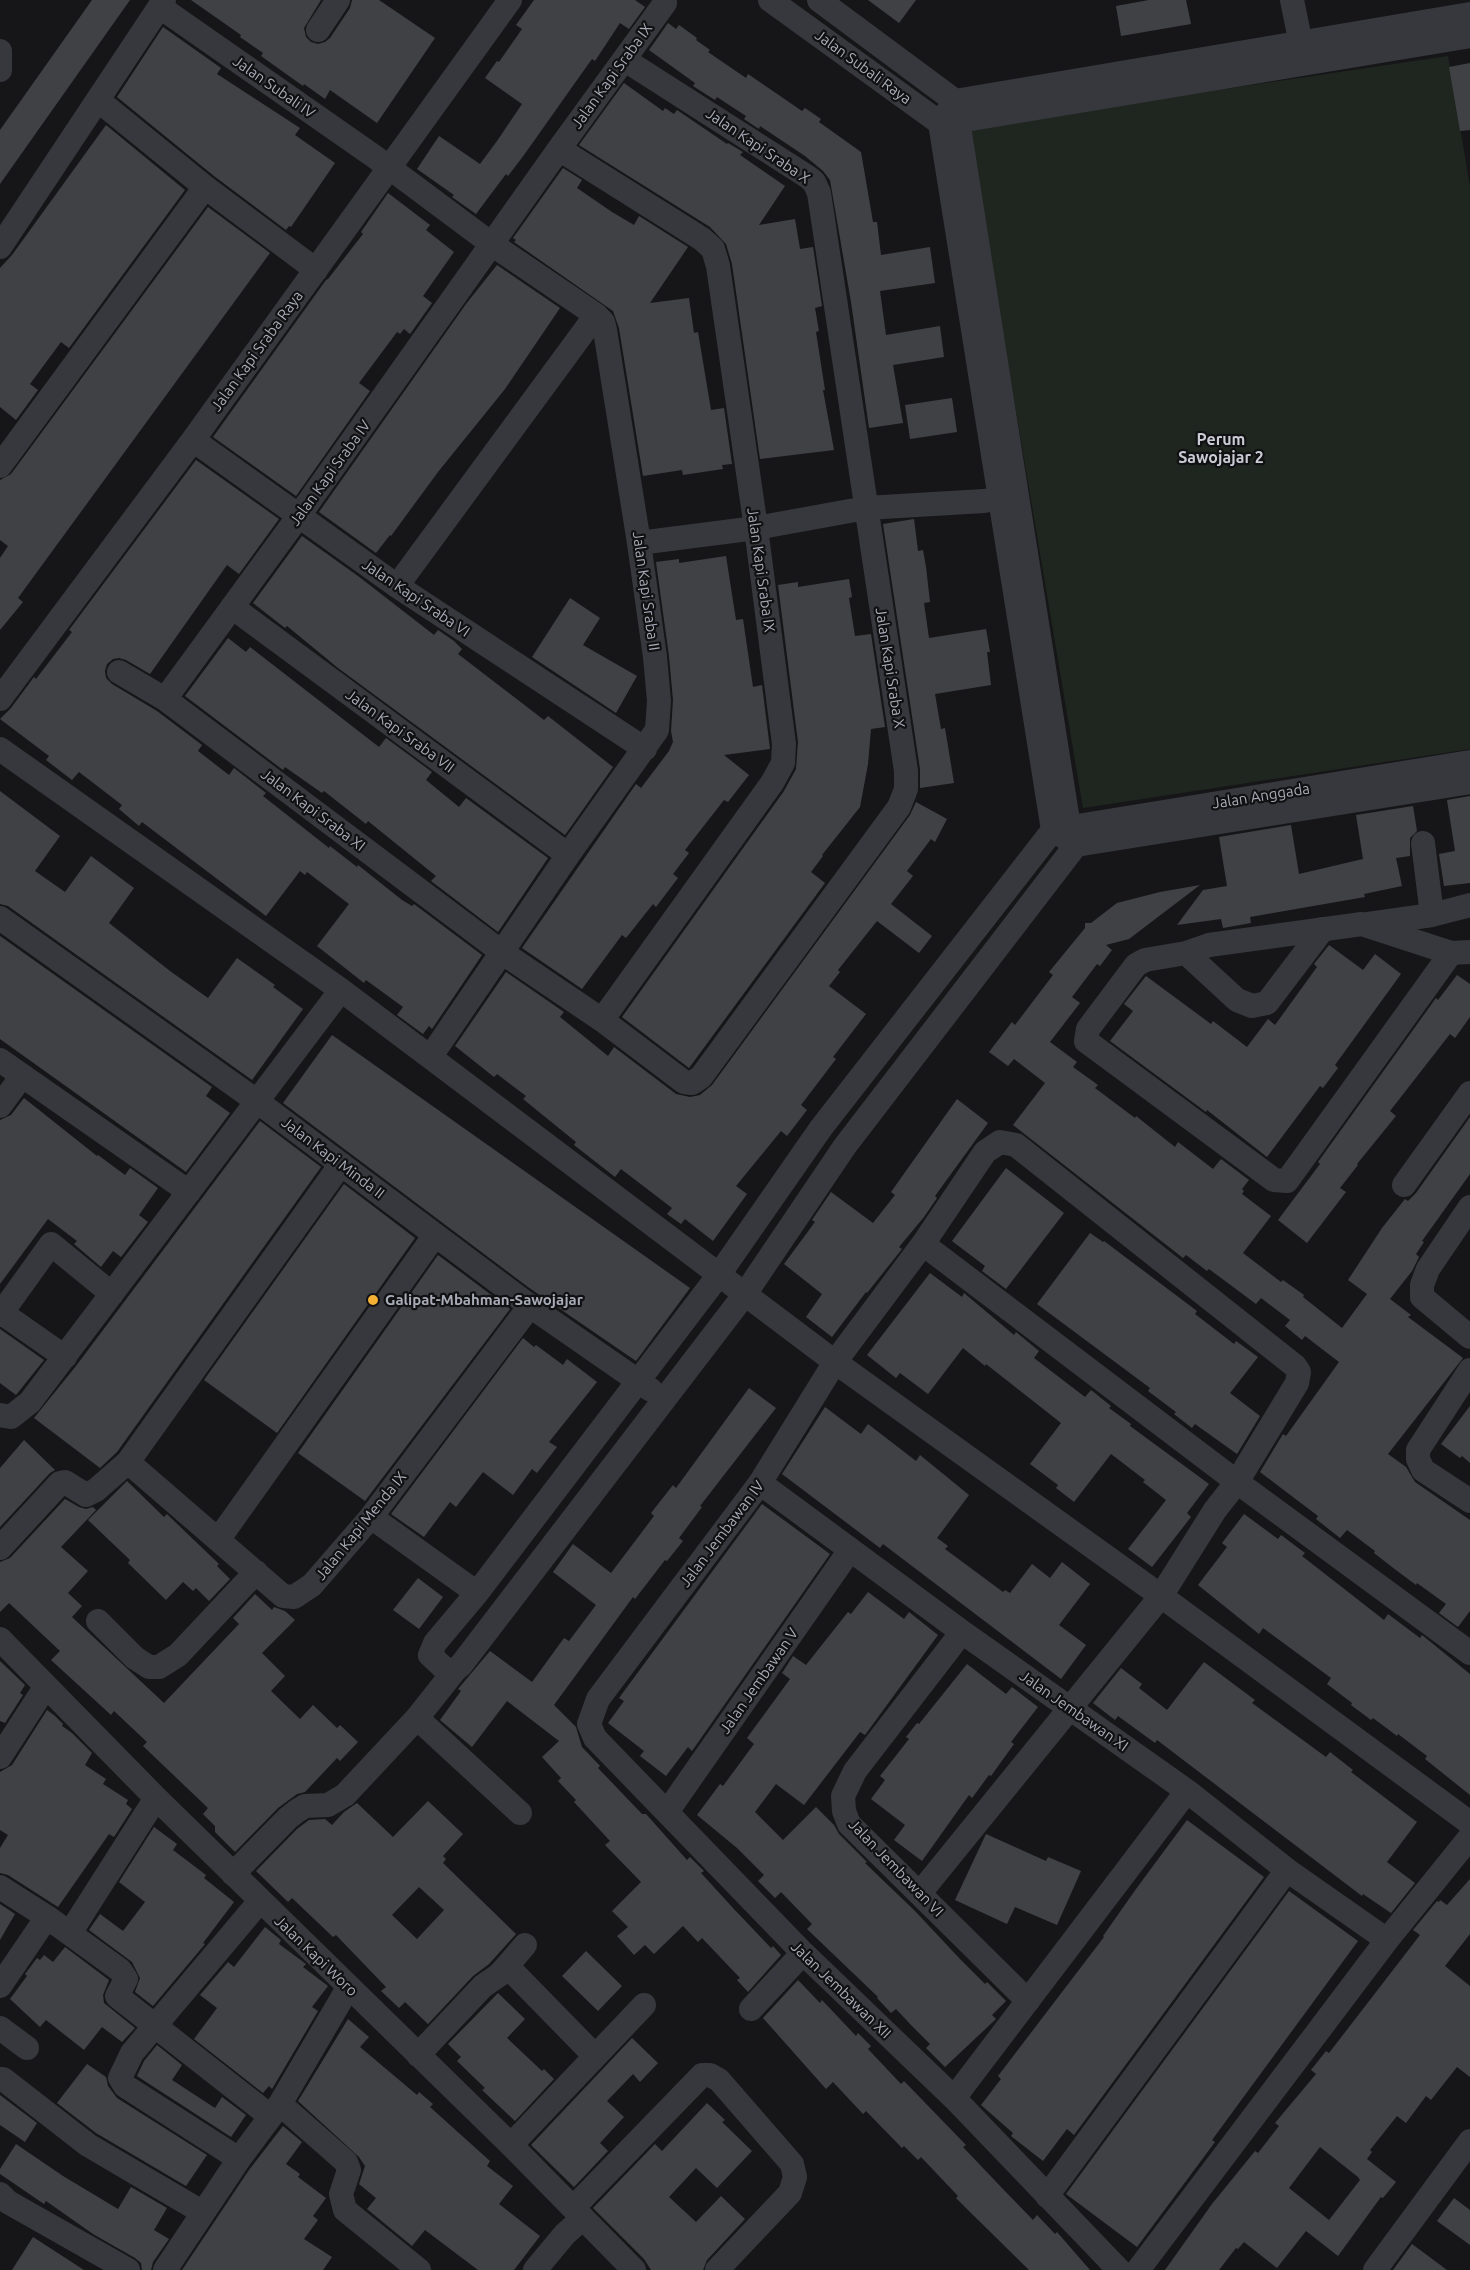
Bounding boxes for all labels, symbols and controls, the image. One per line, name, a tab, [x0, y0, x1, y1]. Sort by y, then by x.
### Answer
street label: Jalan Kapi Sraba IX	[568, 20, 656, 132]
street label: Jalan Subali Raya	[811, 26, 915, 108]
street label: Jalan Subali IV	[230, 52, 318, 122]
street label: Jalan Kapi Sraba X	[702, 104, 814, 188]
street label: Jalan Kapi Sraba Raya	[207, 287, 307, 415]
street label: Jalan Kapi Sraba IV	[286, 417, 374, 529]
district label: Perum Sawojajar 2	[1178, 430, 1264, 468]
street label: Jalan Kapi Sraba IX	[743, 507, 779, 633]
street label: Jalan Kapi Sraba II	[629, 530, 663, 652]
street label: Jalan Kapi Sraba VI	[359, 555, 473, 641]
street label: Jalan Kapi Sraba X	[872, 606, 908, 730]
street label: Jalan Kapi Sraba VII	[342, 686, 458, 776]
street label: Jalan Kapi Sraba XI	[257, 765, 369, 855]
street label: Jalan Anggada	[1211, 779, 1311, 813]
street label: Jalan Kapi Minda II	[278, 1113, 388, 1203]
place label: Galipat-Mbahman-Sawojajar	[385, 1291, 583, 1309]
marker: Galipat-Mbahman-Sawojajar	[366, 1293, 380, 1307]
street label: Jalan Kapi Menda IX	[312, 1468, 410, 1584]
street label: Jalan Jembawan IV	[676, 1477, 768, 1591]
street label: Jalan Jembawan V	[716, 1625, 802, 1737]
street label: Jalan Jembawan XI	[1016, 1667, 1132, 1755]
street label: Jalan Jembawan VI	[845, 1816, 947, 1920]
street label: Jalan Kapi Woro	[271, 1912, 361, 2000]
street label: Jalan Jembawan XII	[787, 1938, 895, 2042]

